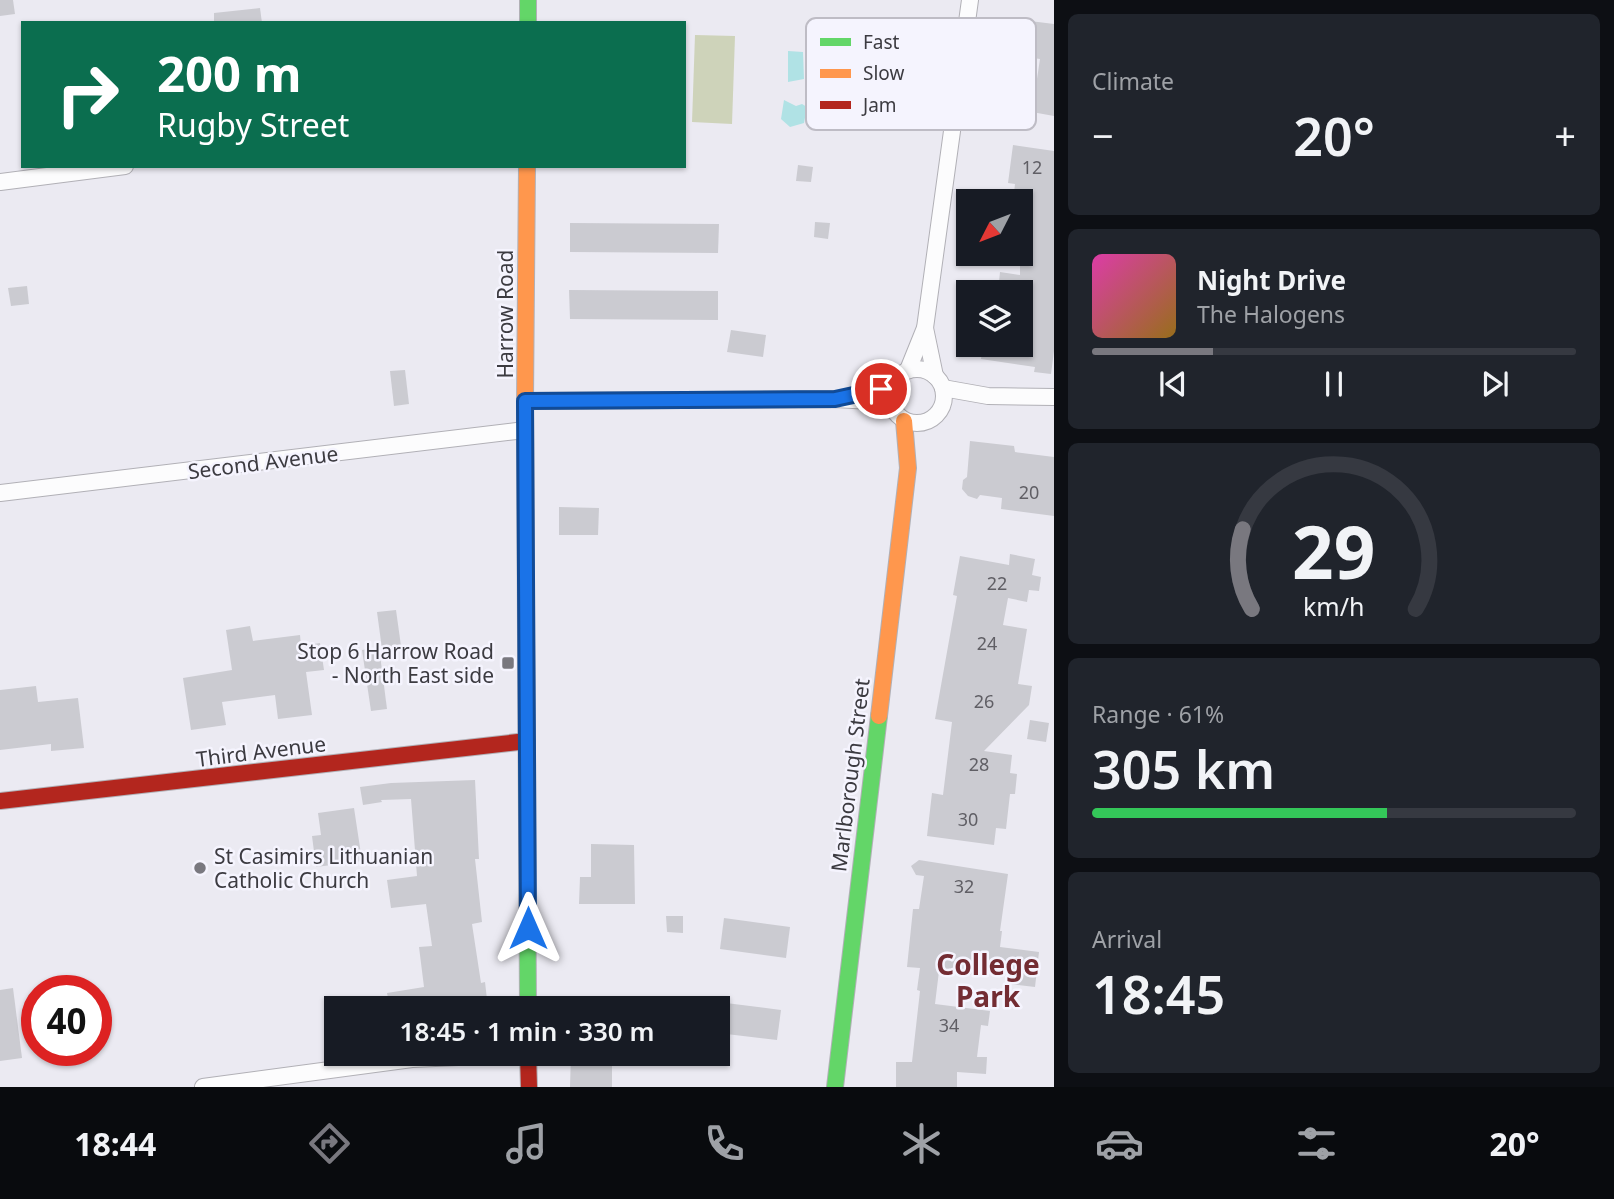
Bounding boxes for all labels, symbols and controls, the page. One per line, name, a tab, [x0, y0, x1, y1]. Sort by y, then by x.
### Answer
legend	[806, 18, 1036, 130]
text: Fast	[863, 29, 900, 55]
text: 200 m	[157, 40, 302, 106]
icon: right	[42, 49, 133, 140]
text: Slow	[863, 60, 904, 86]
text: Climate	[1092, 65, 1174, 97]
text: Jam	[861, 92, 897, 118]
text: 20°	[1293, 100, 1375, 171]
text: Rugby Street	[157, 103, 349, 146]
text: −	[1092, 109, 1114, 161]
text: +	[1554, 109, 1576, 161]
house number: 12	[1022, 155, 1042, 179]
north arrow	[956, 189, 1032, 266]
map controls	[956, 189, 1033, 357]
street label: Harrow Road	[491, 250, 519, 378]
text: Night Drive	[1197, 262, 1346, 298]
button: layers	[956, 280, 1033, 357]
text: The Halogens	[1197, 298, 1345, 330]
pin	[851, 359, 911, 419]
icon: previous	[1154, 365, 1192, 403]
icon: pause	[1315, 365, 1353, 403]
icon: next	[1476, 365, 1514, 403]
icon: arrive	[862, 370, 900, 408]
street label: Second Avenue	[186, 439, 340, 485]
house number: 20	[1019, 480, 1039, 504]
text: 29	[1292, 502, 1376, 601]
house number: 22	[987, 571, 1007, 595]
text: km/h	[1303, 589, 1365, 623]
house number: 24	[977, 631, 997, 655]
place label: Stop 6 Harrow Road - North East side	[297, 637, 494, 689]
marker: Stop 6 Harrow Road - North East side	[500, 655, 516, 671]
street label: Marlborough Street	[824, 676, 876, 873]
house number: 26	[974, 689, 994, 713]
text: Range · 61%	[1092, 698, 1224, 730]
street label: Third Avenue	[195, 729, 327, 773]
text: 305 km	[1092, 733, 1275, 804]
house number: 28	[969, 752, 989, 776]
house number: 30	[958, 807, 978, 831]
place label: St Casimirs Lithuanian Catholic Church	[214, 842, 433, 894]
marker: St Casimirs Lithuanian Catholic Church	[192, 860, 208, 876]
house number: 32	[954, 874, 974, 898]
position arrow	[491, 891, 565, 965]
text: Arrival	[1092, 923, 1162, 955]
district label: College Park	[936, 945, 1040, 1015]
text: 18:45	[1092, 958, 1225, 1029]
speed limit sign: 40	[21, 975, 112, 1066]
text: 18:45 · 1 min · 330 m	[400, 1013, 654, 1049]
house number: 34	[939, 1013, 959, 1037]
icon: directions	[305, 1119, 354, 1168]
icon: music	[502, 1119, 551, 1168]
icon: phone	[700, 1119, 749, 1168]
icon: climate	[897, 1119, 946, 1168]
icon: car	[1095, 1119, 1144, 1168]
icon: filters	[1292, 1119, 1341, 1168]
text: 18:44	[74, 1122, 156, 1165]
text: 20°	[1490, 1122, 1540, 1165]

